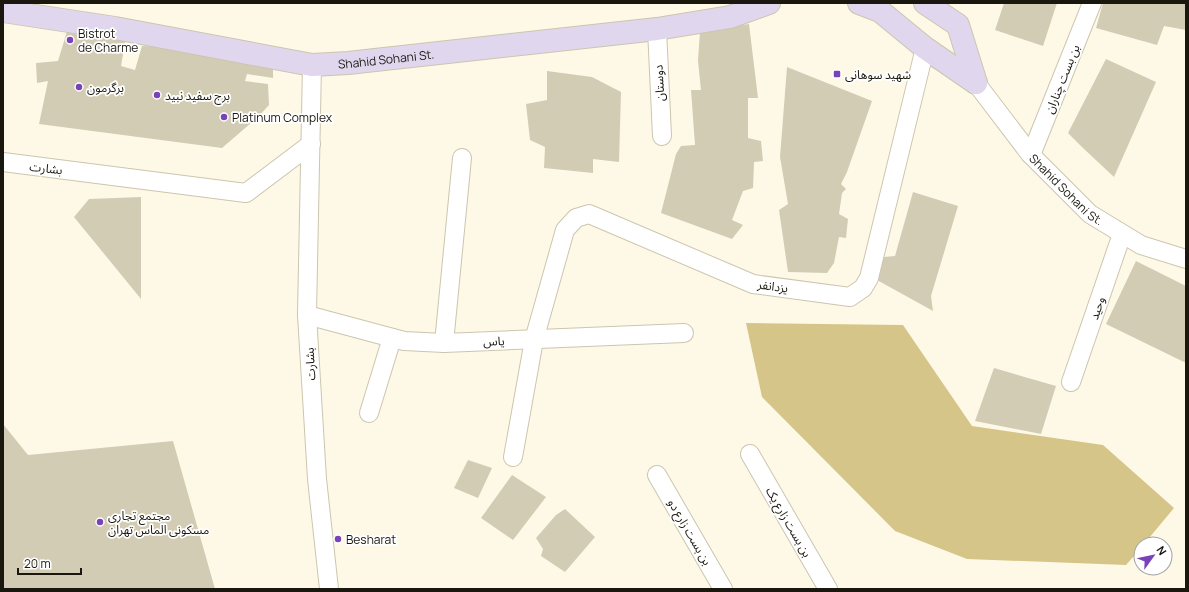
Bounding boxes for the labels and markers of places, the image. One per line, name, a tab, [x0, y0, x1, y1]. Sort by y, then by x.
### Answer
place label: Bistrot de Charme	[78, 25, 138, 56]
marker: Bistrot de Charme	[65, 35, 75, 45]
place label: شهید سوهانی	[845, 66, 911, 83]
marker: شهید سوهانی	[832, 69, 842, 79]
place label: برگرمون	[87, 79, 124, 96]
marker: برگرمون	[74, 82, 84, 92]
place label: برج سفید نبید	[165, 87, 230, 105]
marker: برج سفید نبید	[152, 90, 162, 100]
place label: Platinum Complex	[232, 109, 333, 126]
marker: Platinum Complex	[219, 112, 229, 122]
place label: مجتمع تجاری مسکونی الماس تهران	[108, 507, 209, 538]
marker: مجتمع تجاری مسکونی الماس تهران	[95, 517, 105, 527]
place label: Besharat	[346, 531, 396, 548]
marker: Besharat	[333, 534, 343, 544]

